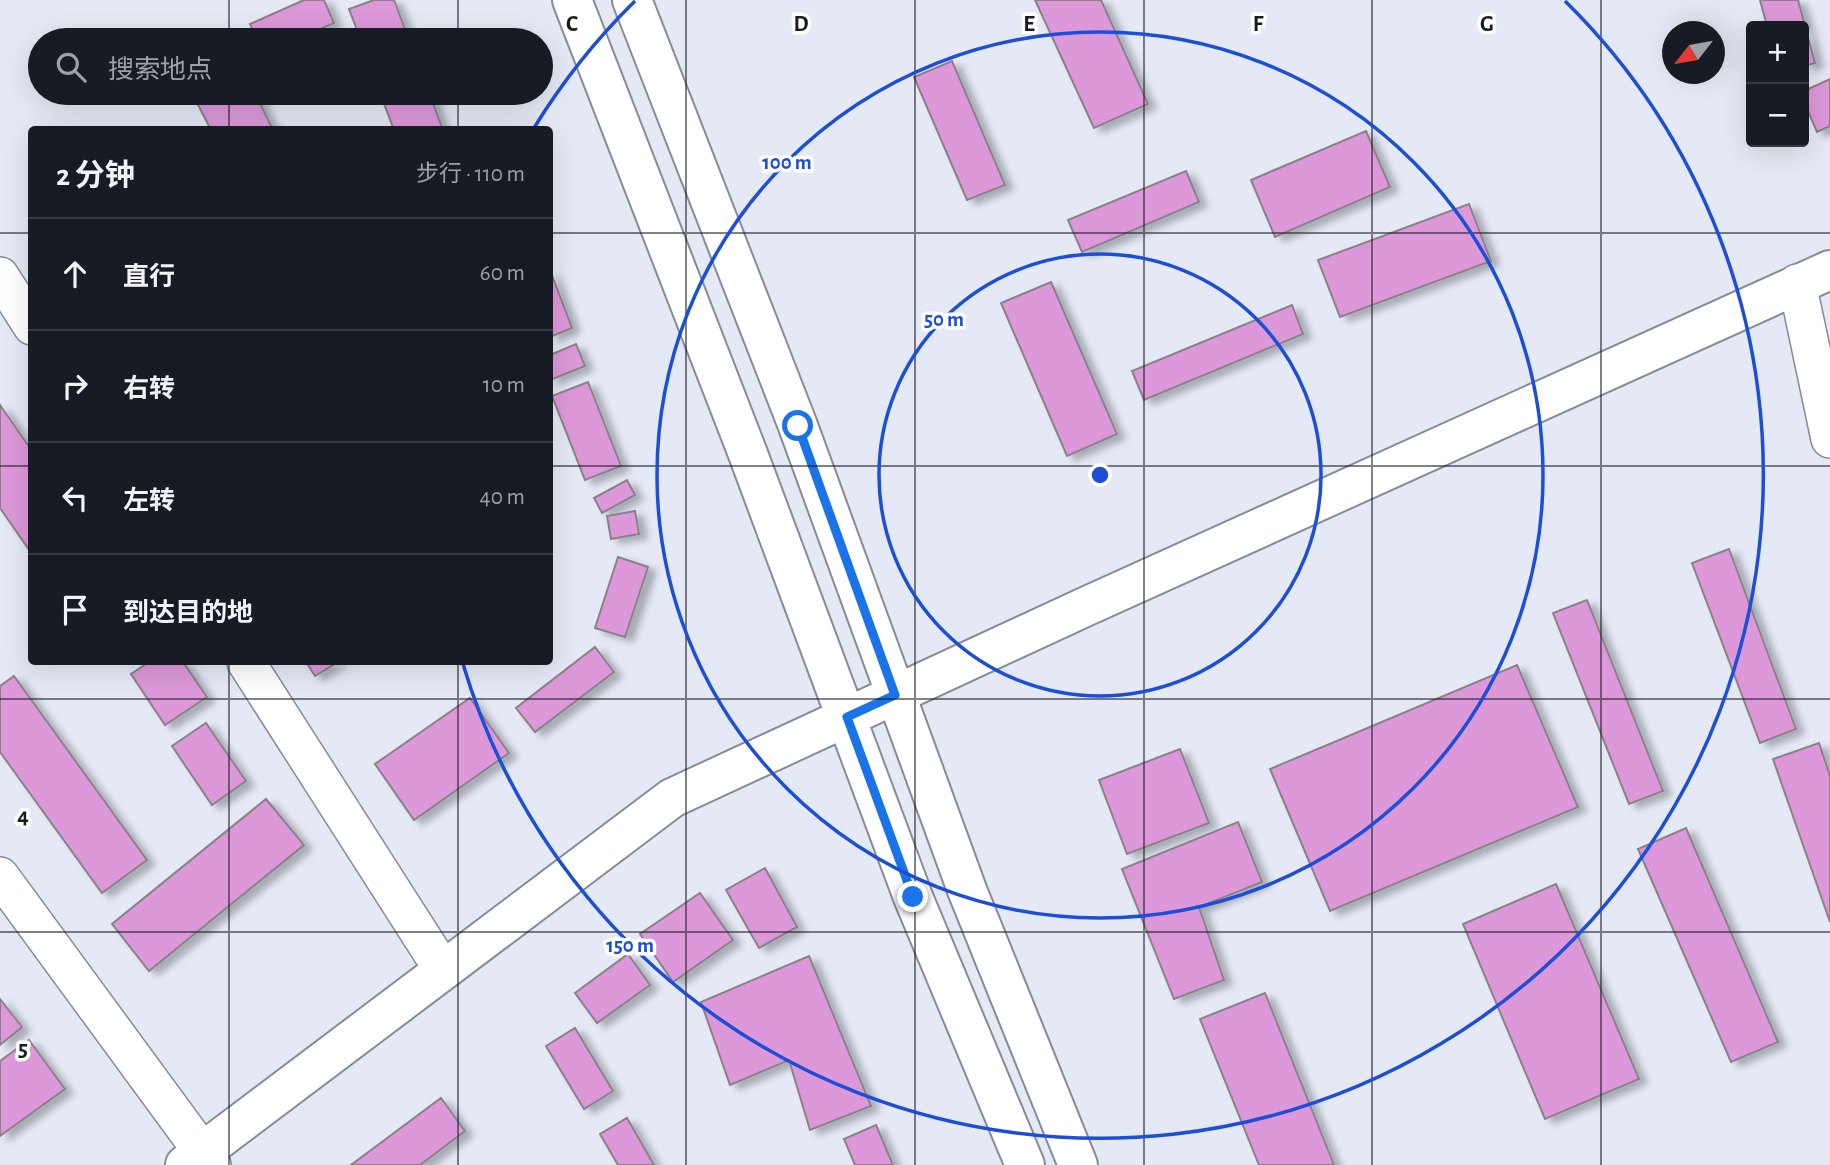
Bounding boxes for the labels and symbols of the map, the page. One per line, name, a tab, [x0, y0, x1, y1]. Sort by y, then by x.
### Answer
text: C	[566, 13, 578, 36]
text: D	[793, 13, 809, 36]
text: E	[1023, 13, 1035, 36]
text: F	[1253, 13, 1264, 36]
text: G	[1480, 13, 1494, 36]
north arrow	[1662, 21, 1725, 84]
text: 100 m	[762, 152, 812, 173]
text: 50 m	[924, 309, 964, 330]
route start	[782, 410, 813, 441]
centre of rings	[1088, 463, 1112, 487]
text: 4	[17, 805, 29, 828]
route end	[897, 881, 928, 912]
text: 150 m	[606, 935, 654, 956]
text: 5	[18, 1038, 28, 1061]

